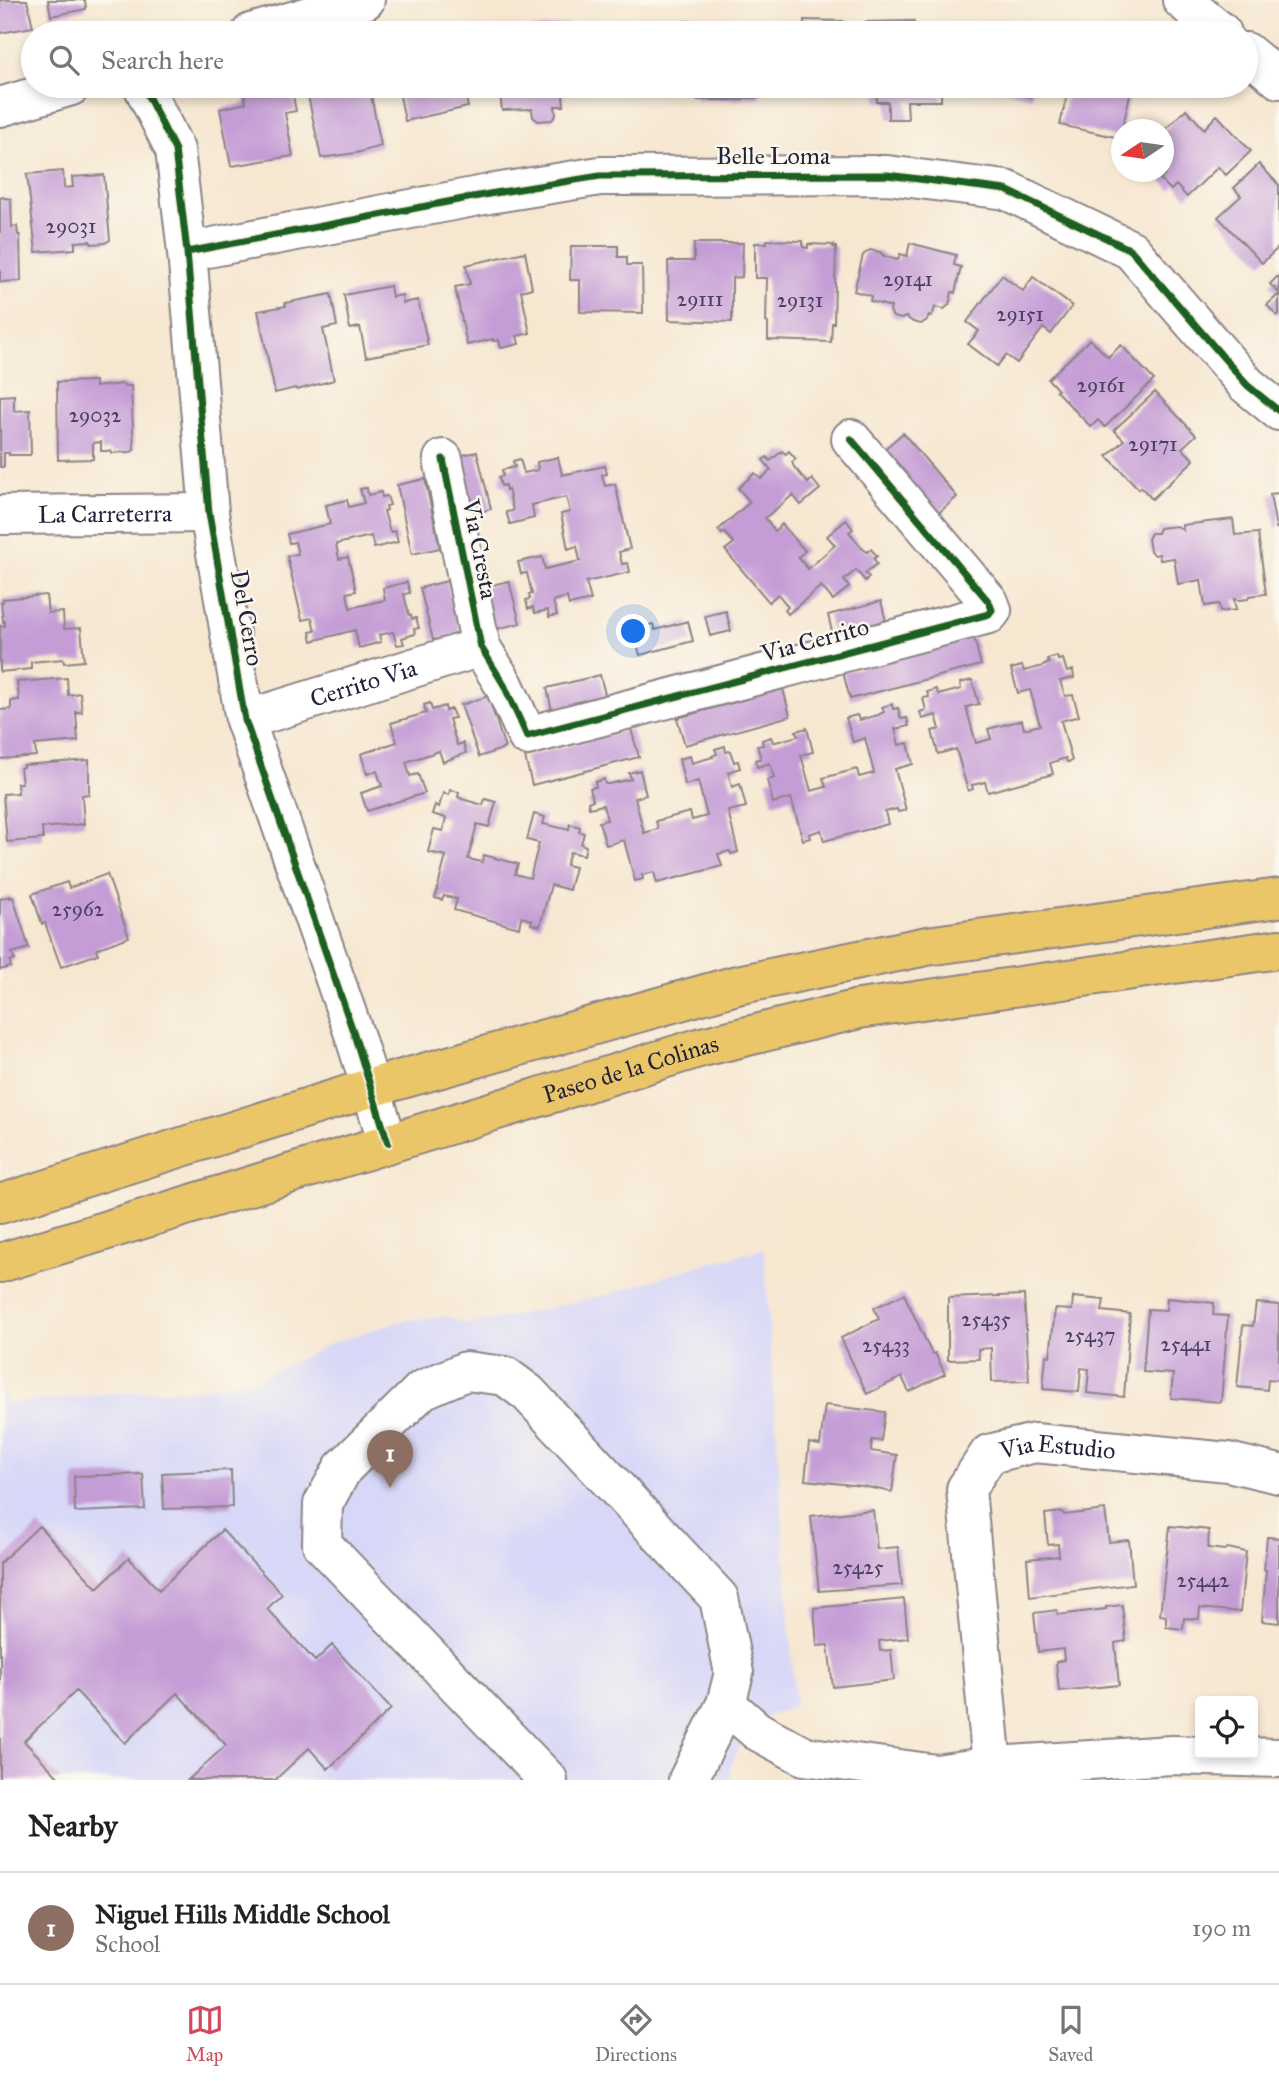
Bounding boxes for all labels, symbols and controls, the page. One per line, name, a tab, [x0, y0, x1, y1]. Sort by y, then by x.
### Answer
search box	[21, 21, 1258, 98]
icon: search	[45, 41, 83, 79]
text: Search here	[101, 44, 224, 76]
north arrow	[1111, 119, 1174, 182]
street label: Belle Loma	[716, 141, 831, 171]
house number: 29031	[46, 213, 96, 239]
house number: 29141	[883, 266, 933, 292]
house number: 29111	[677, 286, 723, 312]
house number: 29131	[777, 287, 823, 313]
house number: 29151	[996, 301, 1044, 327]
house number: 29161	[1077, 372, 1125, 398]
house number: 29032	[69, 402, 122, 428]
house number: 29171	[1128, 431, 1178, 457]
street label: Via Cresta	[455, 496, 505, 602]
street label: La Carreterra	[38, 498, 173, 530]
street label: Del Cerro	[224, 568, 270, 668]
street label: Via Cerrito	[757, 611, 872, 669]
your location	[616, 614, 650, 648]
street label: Cerrito Via	[306, 652, 421, 714]
house number: 25962	[52, 896, 105, 922]
street label: Paseo de la Colinas	[539, 1029, 722, 1110]
house number: 25435	[961, 1306, 1011, 1332]
house number: 25437	[1065, 1322, 1115, 1348]
house number: 25441	[1160, 1331, 1212, 1357]
house number: 25433	[862, 1332, 910, 1358]
street label: Via Estudio	[996, 1428, 1117, 1466]
pin: 1	[367, 1430, 413, 1488]
house number: 25425	[832, 1554, 884, 1580]
house number: 25442	[1176, 1567, 1230, 1593]
map controls	[1195, 1696, 1258, 1759]
button: locate	[1195, 1696, 1258, 1759]
text: Nearby	[28, 1808, 118, 1844]
text: Niguel Hills Middle School	[95, 1898, 390, 1930]
text: 1	[46, 1914, 56, 1942]
text: 190 m	[1192, 1914, 1251, 1942]
text: School	[95, 1930, 160, 1958]
tab: Map	[186, 2001, 224, 2066]
tab: Directions	[595, 2001, 677, 2066]
tab: Saved	[1048, 2001, 1093, 2066]

